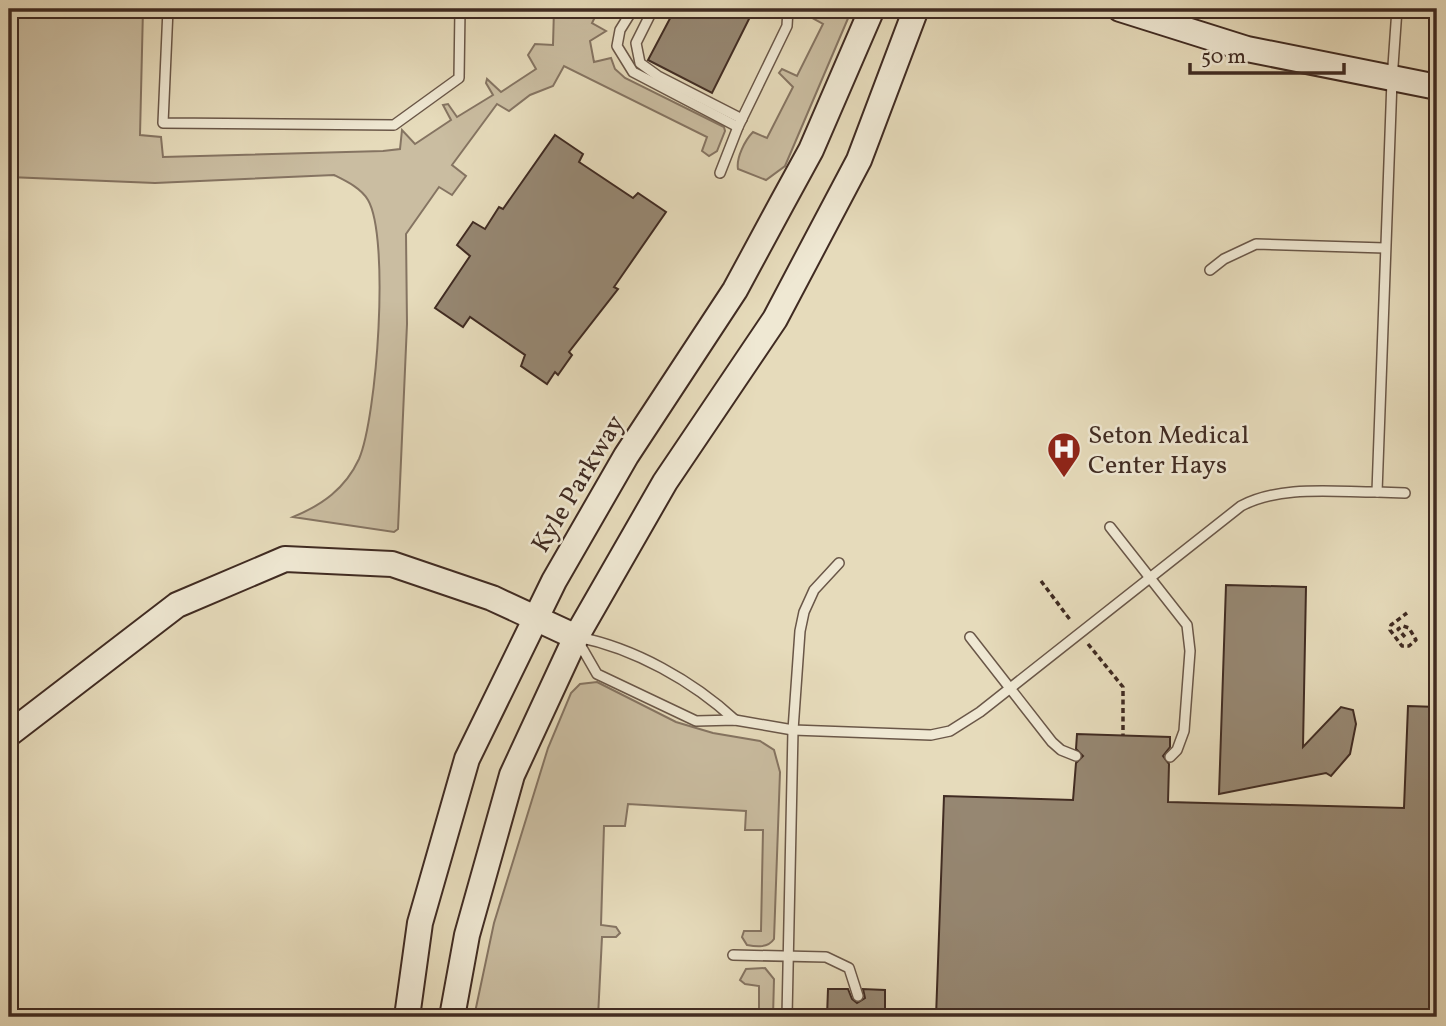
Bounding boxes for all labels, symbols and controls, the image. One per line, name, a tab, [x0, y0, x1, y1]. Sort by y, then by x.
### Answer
scale bar	[1190, 32, 1344, 76]
text: 50 m	[1201, 43, 1246, 72]
street label: Kyle Parkway	[523, 408, 634, 560]
place label: Seton Medical Center Hays	[1088, 418, 1249, 484]
hospital icon: Seton Medical Center Hays	[1045, 430, 1083, 479]

